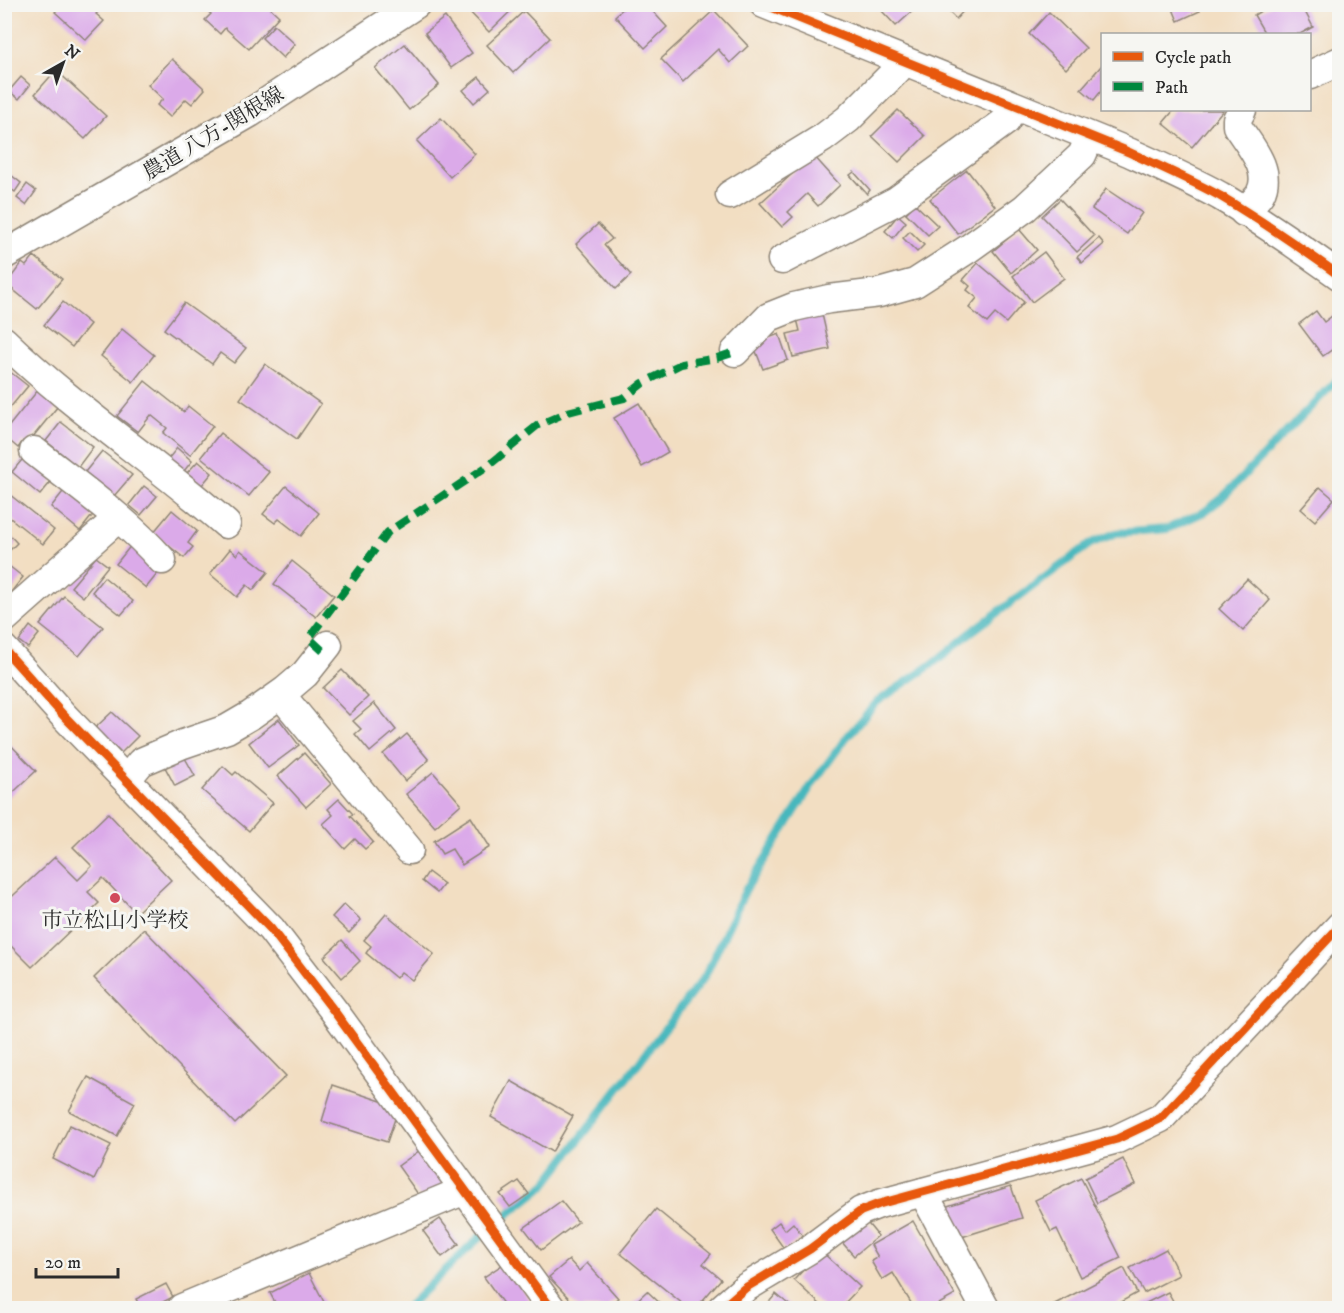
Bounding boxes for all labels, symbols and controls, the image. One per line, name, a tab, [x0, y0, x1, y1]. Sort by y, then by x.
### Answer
north arrow	[33, 33, 93, 93]
legend	[1101, 33, 1311, 111]
text: N	[61, 40, 83, 64]
text: Cycle path	[1155, 47, 1232, 69]
text: Path	[1155, 77, 1189, 99]
street label: 農道 八方-関根線	[138, 82, 289, 186]
marker: 市立松山小学校	[108, 891, 122, 905]
place label: 市立松山小学校	[42, 908, 189, 934]
scale bar	[36, 1241, 118, 1279]
text: 20 m	[45, 1252, 81, 1274]

